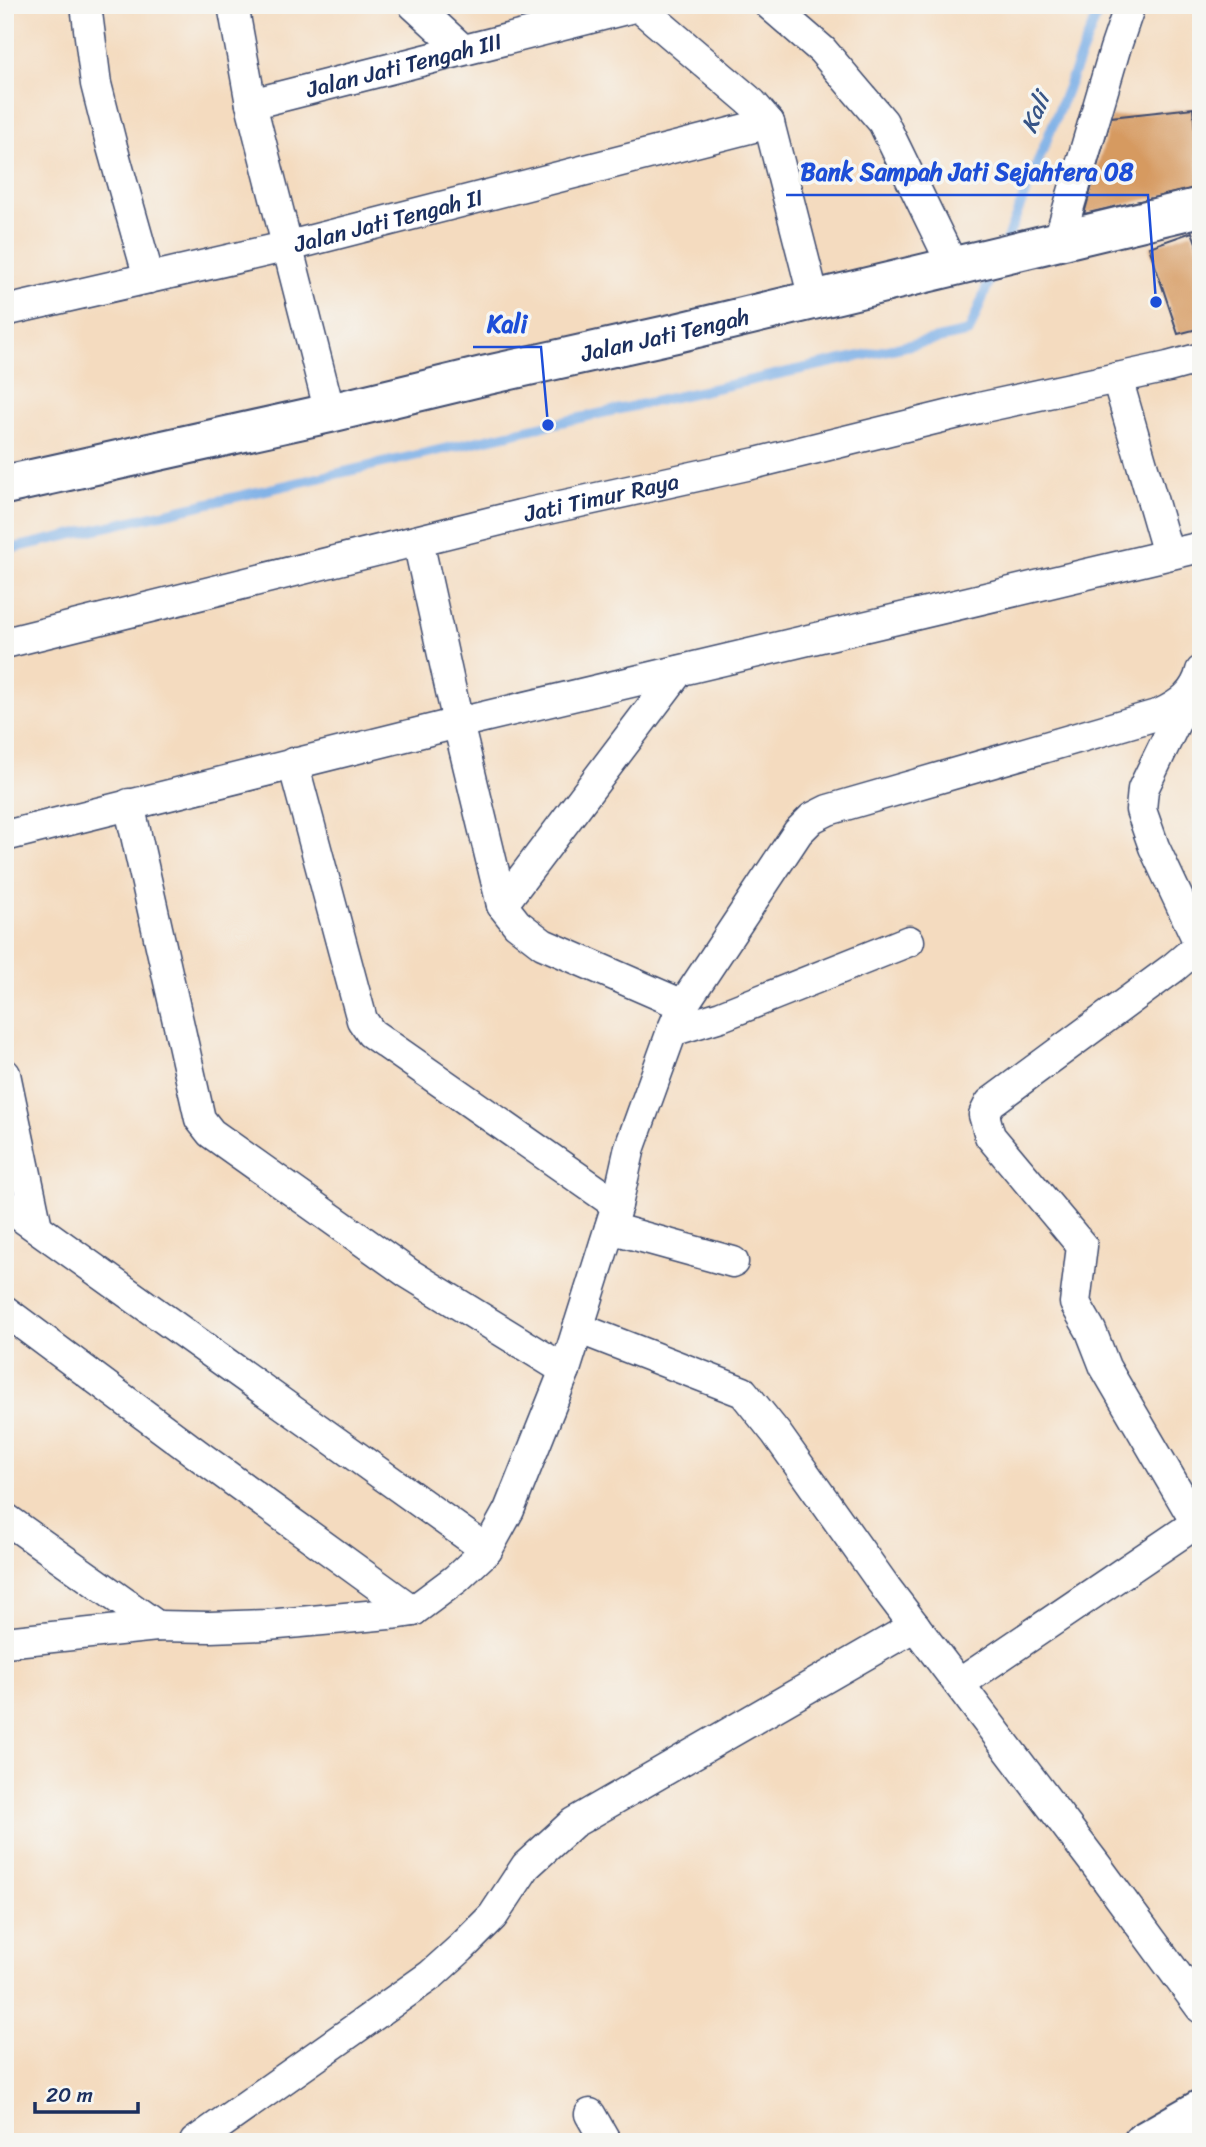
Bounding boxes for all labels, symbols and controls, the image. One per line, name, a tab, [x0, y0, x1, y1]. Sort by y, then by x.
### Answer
street label: Jalan Jati Tengah III	[301, 21, 507, 110]
water label: Kali	[1008, 82, 1064, 139]
callout: Bank Sampah Jati Sejahtera 08	[786, 150, 1148, 195]
text: Bank Sampah Jati Sejahtera 08	[801, 151, 1134, 193]
street label: Jalan Jati Tengah II	[289, 177, 488, 265]
street label: Jalan Jati Tengah	[576, 296, 754, 375]
callout: Kali	[473, 302, 541, 347]
text: Kali	[486, 303, 528, 345]
street label: Jati Timur Raya	[519, 460, 683, 535]
scale bar	[35, 2070, 138, 2114]
text: 20 m	[46, 2076, 93, 2114]

